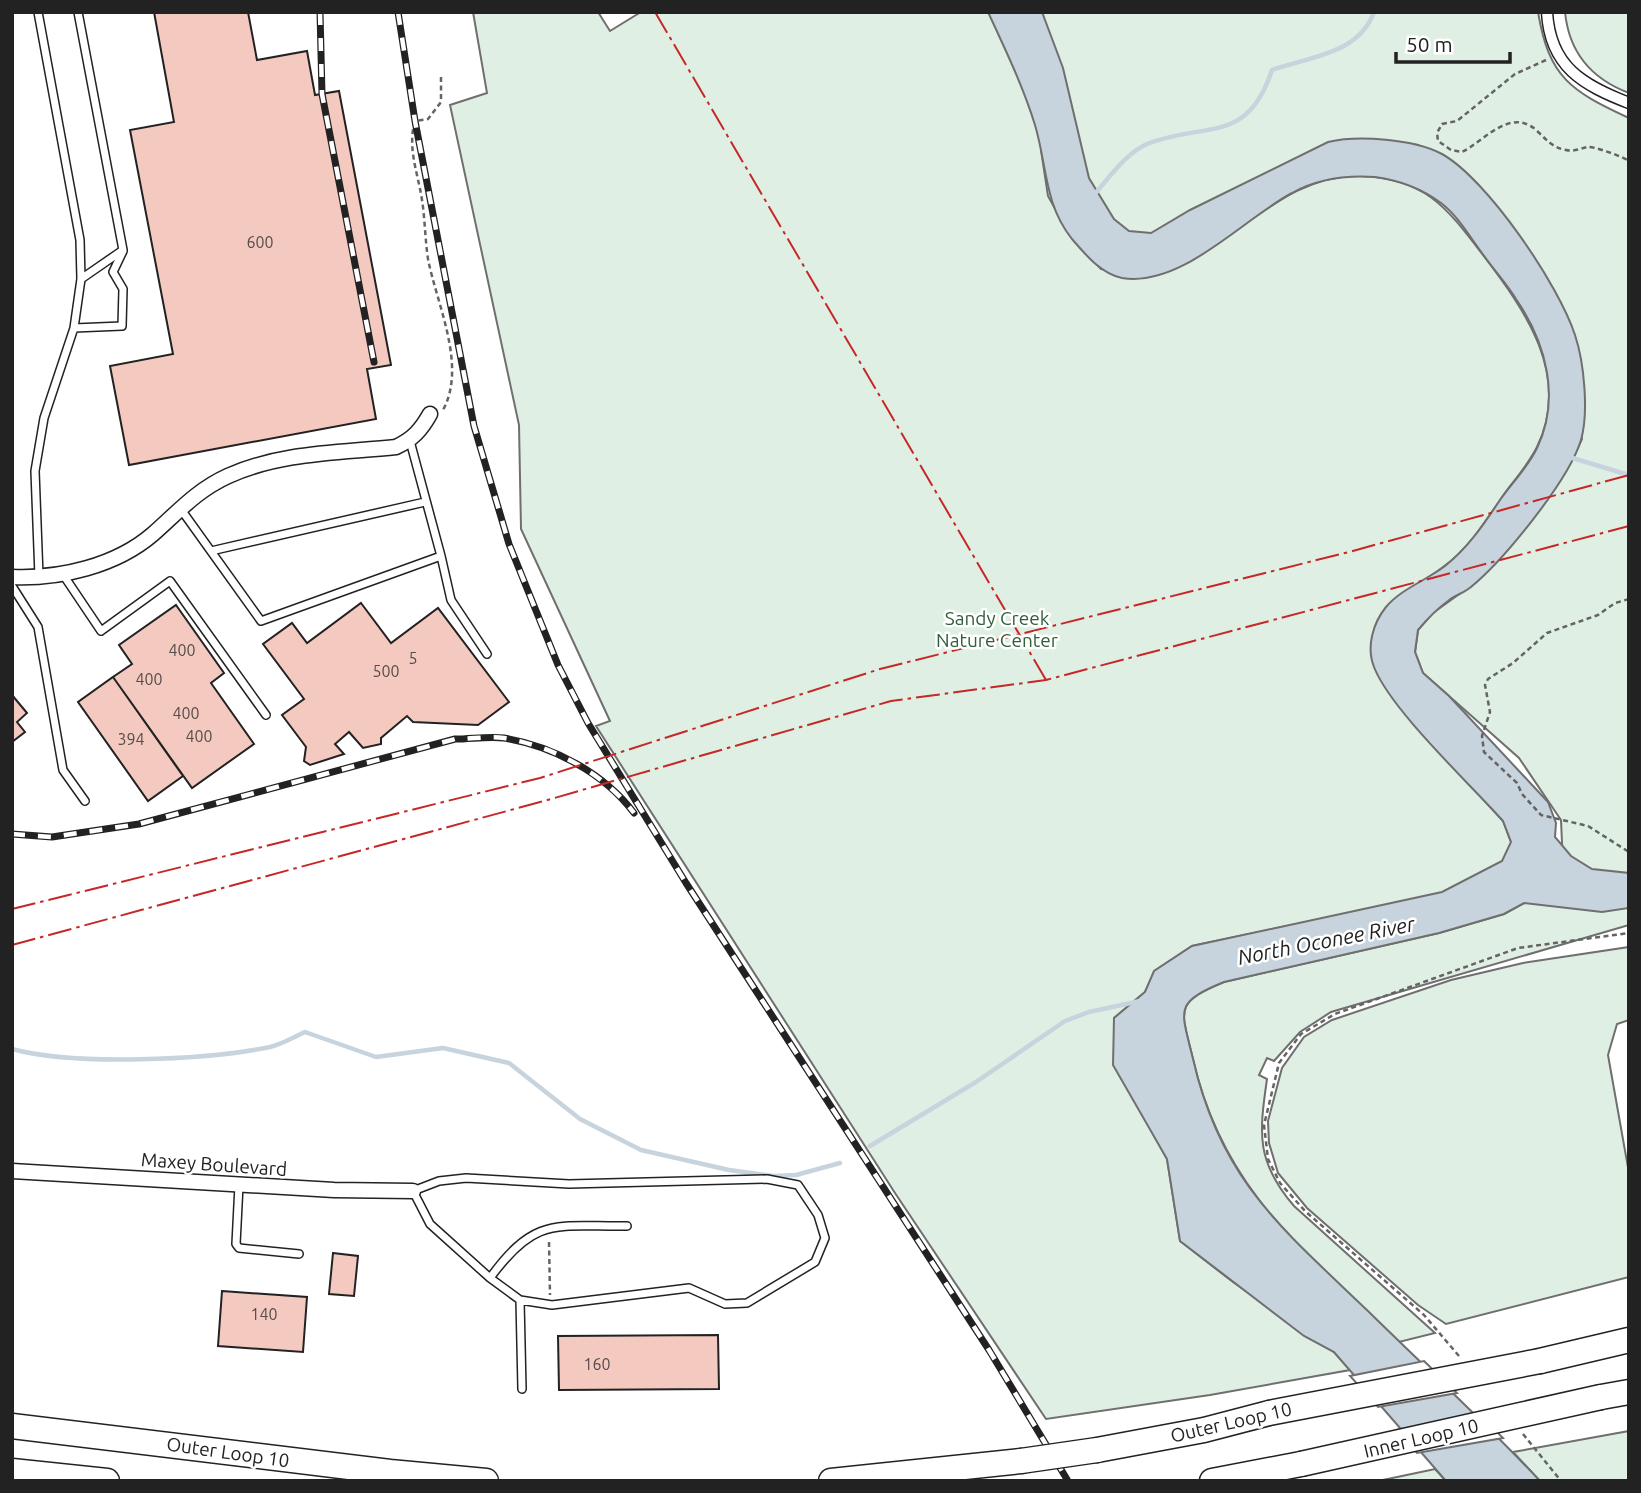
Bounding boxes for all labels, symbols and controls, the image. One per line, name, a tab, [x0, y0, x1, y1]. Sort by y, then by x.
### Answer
scale bar	[1396, 21, 1510, 65]
text: 50 m	[1406, 32, 1453, 56]
house number: 600	[246, 233, 274, 251]
park label: Sandy Creek Nature Center	[936, 607, 1058, 651]
house number: 400	[168, 641, 196, 659]
house number: 5	[408, 649, 418, 667]
house number: 500	[372, 662, 400, 680]
house number: 400	[135, 670, 163, 688]
house number: 400	[172, 704, 200, 722]
house number: 400	[185, 727, 213, 745]
house number: 394	[117, 730, 145, 748]
water label: North Oconee River	[1235, 911, 1418, 969]
street label: Maxey Boulevard	[140, 1148, 288, 1180]
house number: 140	[250, 1305, 278, 1323]
house number: 160	[583, 1355, 611, 1373]
street label: Outer Loop 10	[1168, 1397, 1294, 1447]
street label: Inner Loop 10	[1361, 1414, 1481, 1462]
street label: Outer Loop 10	[165, 1432, 291, 1472]

